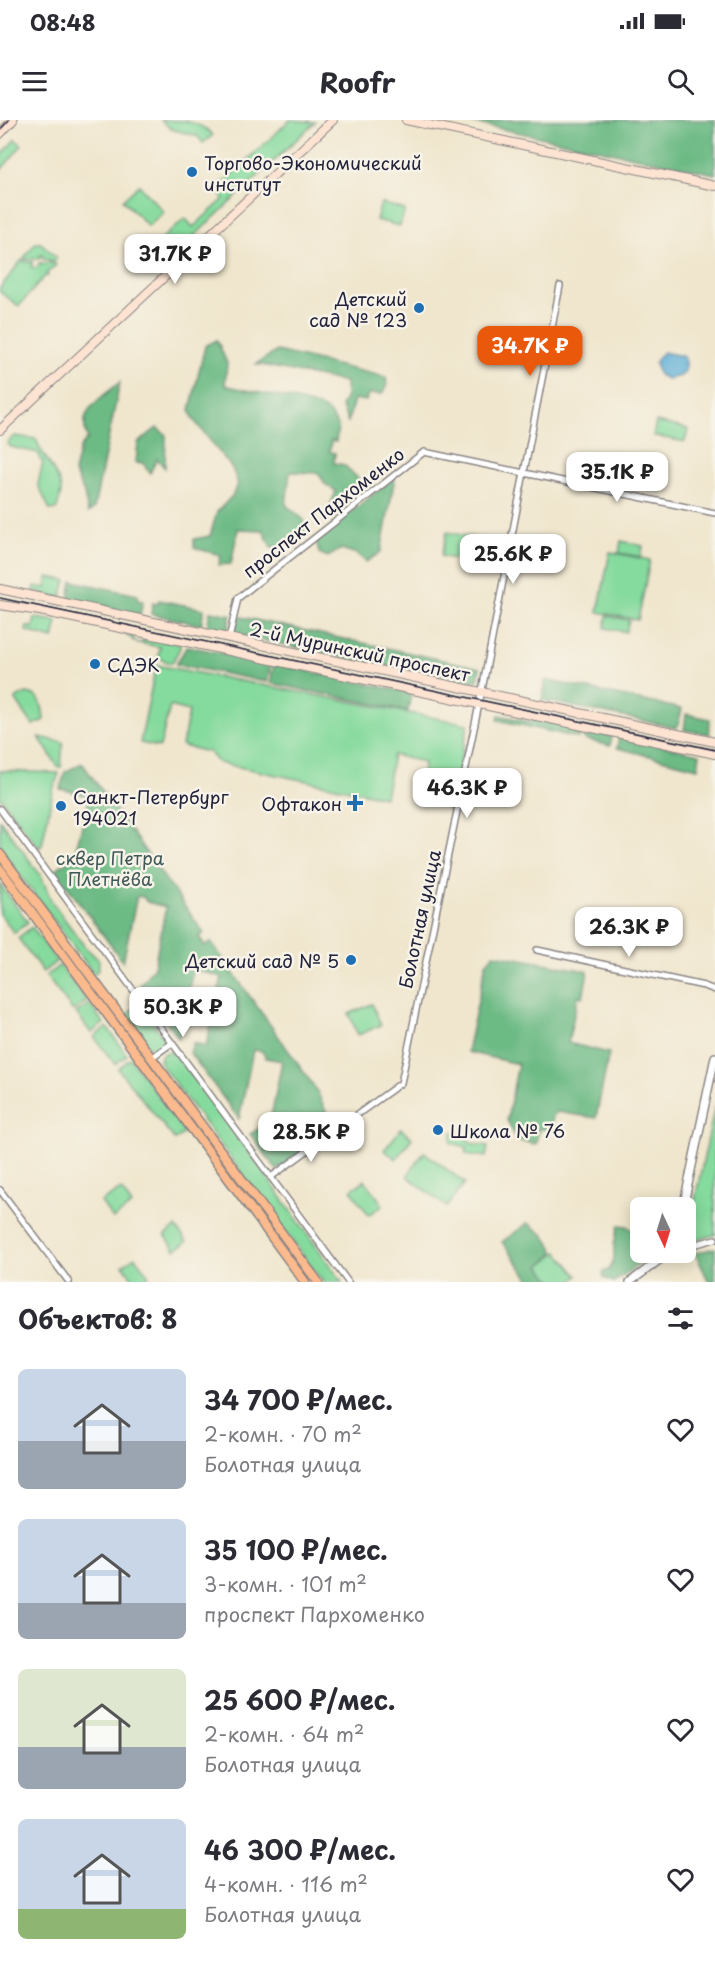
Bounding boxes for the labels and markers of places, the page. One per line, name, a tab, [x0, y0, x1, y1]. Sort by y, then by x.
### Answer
place label: Торгово-Экономический институт	[204, 149, 422, 197]
marker: Торгово-Экономический институт	[185, 165, 199, 179]
pin: 31.7K ₽	[120, 234, 230, 285]
place label: Детский сад № 123	[309, 285, 407, 333]
marker: Детский сад № 123	[412, 301, 426, 315]
pin: 34.7K ₽	[475, 326, 585, 377]
pin: 35.1K ₽	[562, 452, 672, 503]
pin: 25.6K ₽	[458, 534, 568, 585]
place label: СДЭК	[107, 651, 160, 678]
marker: СДЭК	[88, 657, 102, 671]
pin: 46.3K ₽	[412, 768, 522, 819]
place label: Санкт-Петербург 194021	[73, 783, 229, 831]
place label: Офтакон	[261, 790, 342, 817]
marker: Офтакон	[346, 794, 364, 812]
marker: Санкт-Петербург 194021	[54, 799, 68, 813]
pin: 26.3K ₽	[574, 907, 684, 958]
place label: Детский сад № 5	[185, 947, 339, 974]
marker: Детский сад № 5	[344, 953, 358, 967]
pin: 50.3K ₽	[128, 987, 238, 1038]
pin: 28.5K ₽	[256, 1112, 366, 1163]
place label: Школа № 76	[450, 1117, 565, 1144]
marker: Школа № 76	[431, 1123, 445, 1137]

